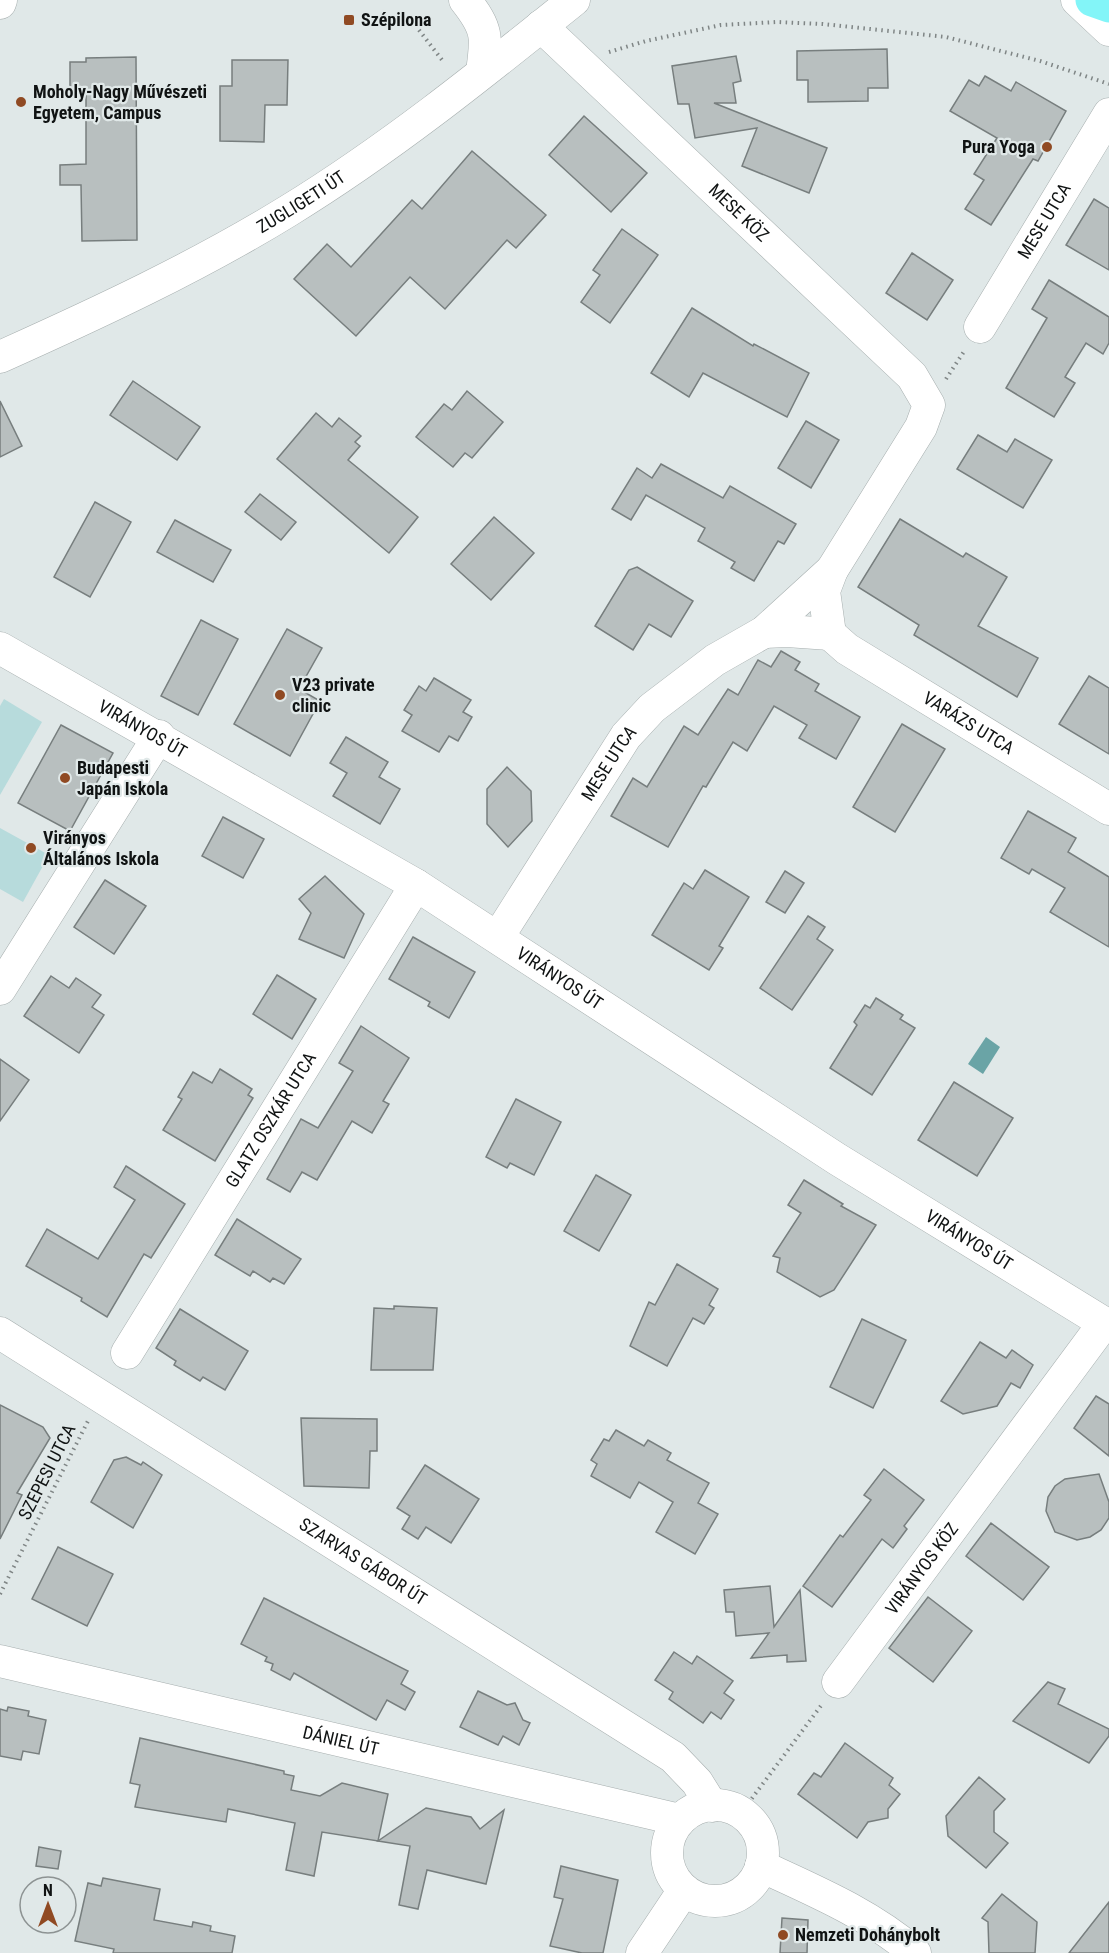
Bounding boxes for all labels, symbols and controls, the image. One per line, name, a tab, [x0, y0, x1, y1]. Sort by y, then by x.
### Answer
place label: Szépilona	[361, 9, 432, 30]
marker: Szépilona	[342, 13, 356, 27]
place label: Moholy-Nagy Művészeti Egyetem, Campus	[33, 81, 207, 123]
marker: Moholy-Nagy Művészeti Egyetem, Campus	[14, 95, 28, 109]
place label: Pura Yoga	[962, 136, 1035, 157]
marker: Pura Yoga	[1040, 140, 1054, 154]
street label: ZUGLIGETI ÚT	[253, 166, 349, 237]
street label: MESE UTCA	[1013, 178, 1075, 262]
street label: MESE KÖZ	[705, 179, 774, 246]
place label: V23 private clinic	[292, 674, 375, 716]
street label: VARÁZS UTCA	[920, 687, 1018, 759]
marker: V23 private clinic	[273, 688, 287, 702]
street label: VIRÁNYOS ÚT	[95, 695, 191, 762]
street label: MESE UTCA	[577, 721, 641, 804]
place label: Budapesti Japán Iskola	[77, 757, 168, 799]
marker: Budapesti Japán Iskola	[58, 771, 72, 785]
place label: Virányos Általános Iskola	[43, 827, 159, 869]
marker: Virányos Általános Iskola	[24, 841, 38, 855]
street label: VIRÁNYOS ÚT	[513, 942, 607, 1014]
street label: GLATZ OSZKÁR UTCA	[221, 1048, 320, 1191]
street label: VIRÁNYOS ÚT	[922, 1205, 1017, 1274]
street label: SZEPESI UTCA	[13, 1420, 80, 1523]
street label: SZARVAS GÁBOR ÚT	[296, 1513, 431, 1609]
street label: VIRÁNYOS KÖZ	[881, 1519, 962, 1618]
street label: DÁNIEL ÚT	[301, 1721, 381, 1759]
north arrow	[18, 1875, 78, 1935]
text: N	[43, 1881, 53, 1900]
place label: Nemzeti Dohánybolt	[795, 1924, 941, 1945]
marker: Nemzeti Dohánybolt	[776, 1928, 790, 1942]

